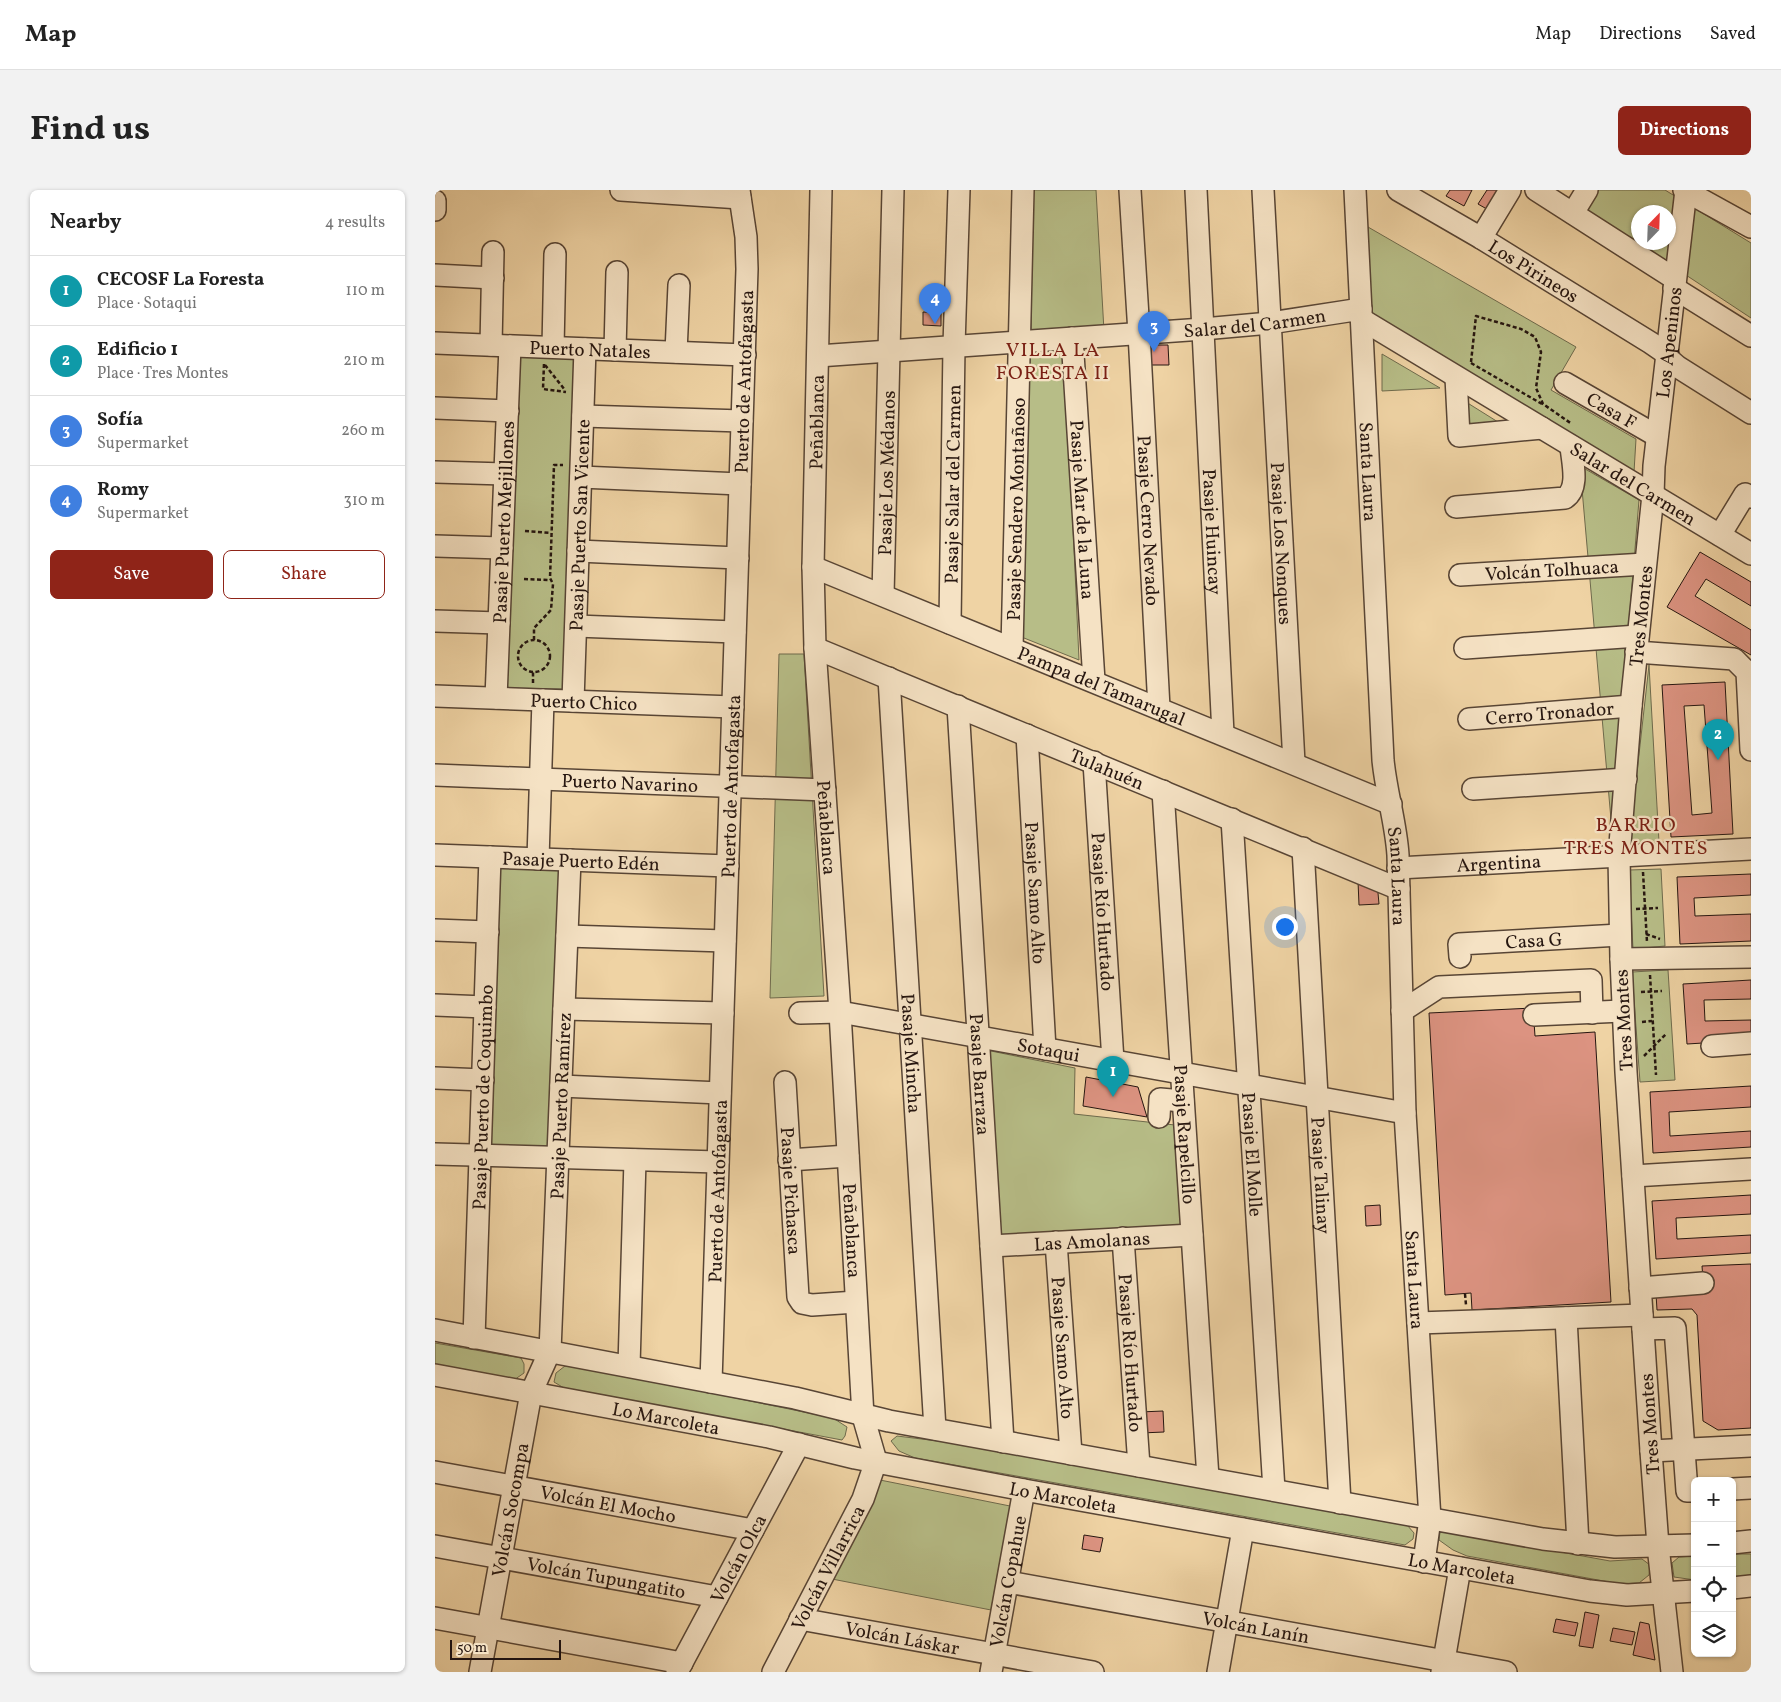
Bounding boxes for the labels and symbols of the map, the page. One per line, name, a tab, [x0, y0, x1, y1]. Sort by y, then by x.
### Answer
north arrow	[1631, 205, 1676, 250]
street label: Los Pirineos	[1483, 235, 1583, 310]
pin: 4	[919, 283, 951, 324]
street label: Los Apeninos	[1651, 286, 1690, 400]
street label: Puerto de Antofagasta	[729, 289, 761, 474]
street label: Salar del Carmen	[1183, 304, 1328, 345]
pin: 3	[1138, 311, 1170, 352]
street label: Puerto Natales	[529, 336, 651, 366]
district label: VILLA LA FORESTA II	[996, 337, 1110, 388]
street label: Peñablanca	[804, 374, 832, 470]
street label: Pasaje Salar del Carmen	[940, 384, 968, 584]
street label: Casa F	[1581, 387, 1641, 436]
street label: Pasaje Los Médanos	[873, 390, 903, 556]
street label: Pasaje Sendero Montañoso	[1002, 397, 1033, 621]
street label: Pasaje Puerto San Vicente	[564, 419, 598, 632]
street label: Pasaje Mar de la Luna	[1062, 419, 1100, 600]
street label: Pasaje Puerto Mejillones	[488, 420, 522, 624]
street label: Santa Laura	[1351, 421, 1382, 522]
street label: Pasaje Cerro Nevado	[1129, 435, 1165, 607]
street label: Salar del Carmen	[1564, 437, 1700, 533]
street label: Pasaje Los Nonques	[1263, 462, 1298, 626]
street label: Pasaje Huincay	[1195, 468, 1227, 595]
street label: Volcán Tolhuaca	[1484, 555, 1620, 588]
street label: Tres Montes	[1624, 564, 1661, 668]
street label: Pampa del Tamarugal	[1013, 641, 1189, 733]
street label: Puerto Chico	[530, 689, 638, 718]
street label: Puerto de Antofagasta	[716, 694, 748, 878]
street label: Cerro Tronador	[1485, 696, 1615, 733]
pin: 2	[1702, 719, 1734, 760]
street label: Tulahuén	[1065, 743, 1148, 797]
street label: Puerto Navarino	[561, 769, 699, 800]
street label: Peñablanca	[809, 779, 842, 876]
district label: BARRIO TRES MONTES	[1563, 812, 1709, 863]
street label: Pasaje Samo Alto	[1017, 821, 1051, 965]
street label: Santa Laura	[1380, 825, 1411, 926]
street label: Pasaje Río Hurtado	[1084, 832, 1120, 992]
street label: Pasaje Puerto Edén	[501, 847, 660, 878]
street label: Argentina	[1456, 849, 1542, 880]
your location	[1272, 914, 1298, 940]
street label: Casa G	[1505, 927, 1563, 956]
street label: Tres Montes	[1609, 968, 1641, 1071]
street label: Pasaje Puerto de Coquimbo	[467, 984, 501, 1210]
street label: Pasaje Mincha	[893, 993, 927, 1114]
street label: Pasaje Puerto Ramírez	[545, 1012, 579, 1200]
street label: Pasaje Barraza	[962, 1013, 995, 1136]
street label: Sotaqui	[1015, 1033, 1082, 1070]
pin: 1	[1097, 1056, 1129, 1097]
street label: Pasaje Rapelcillo	[1166, 1064, 1201, 1205]
street label: Pasaje El Molle	[1234, 1091, 1268, 1218]
street label: Puerto de Antofagasta	[703, 1099, 735, 1283]
street label: Pasaje Talinay	[1303, 1116, 1336, 1235]
street label: Pasaje Pichasca	[773, 1126, 806, 1256]
street label: Peñablanca	[835, 1183, 866, 1279]
street label: Las Amolanas	[1033, 1226, 1151, 1259]
street label: Santa Laura	[1397, 1229, 1429, 1330]
street label: Pasaje Río Hurtado	[1111, 1273, 1148, 1433]
street label: Pasaje Samo Alto	[1043, 1276, 1079, 1420]
street label: Tres Montes	[1634, 1372, 1668, 1475]
street label: Lo Marcoleta	[610, 1397, 722, 1443]
street label: Volcán Socompa	[487, 1441, 537, 1579]
street label: Lo Marcoleta	[1007, 1476, 1119, 1521]
street label: Volcán El Mocho	[538, 1480, 678, 1531]
street label: Volcán Villarrica	[786, 1501, 873, 1635]
street label: Volcán Olca	[705, 1510, 774, 1608]
street label: Volcán Copahue	[985, 1514, 1034, 1650]
street label: Lo Marcoleta	[1406, 1548, 1517, 1592]
street label: Volcán Tupungatito	[524, 1552, 687, 1606]
street label: Volcán Lanín	[1200, 1606, 1311, 1651]
street label: Volcán Láskar	[843, 1616, 961, 1663]
scale bar	[450, 1637, 561, 1660]

